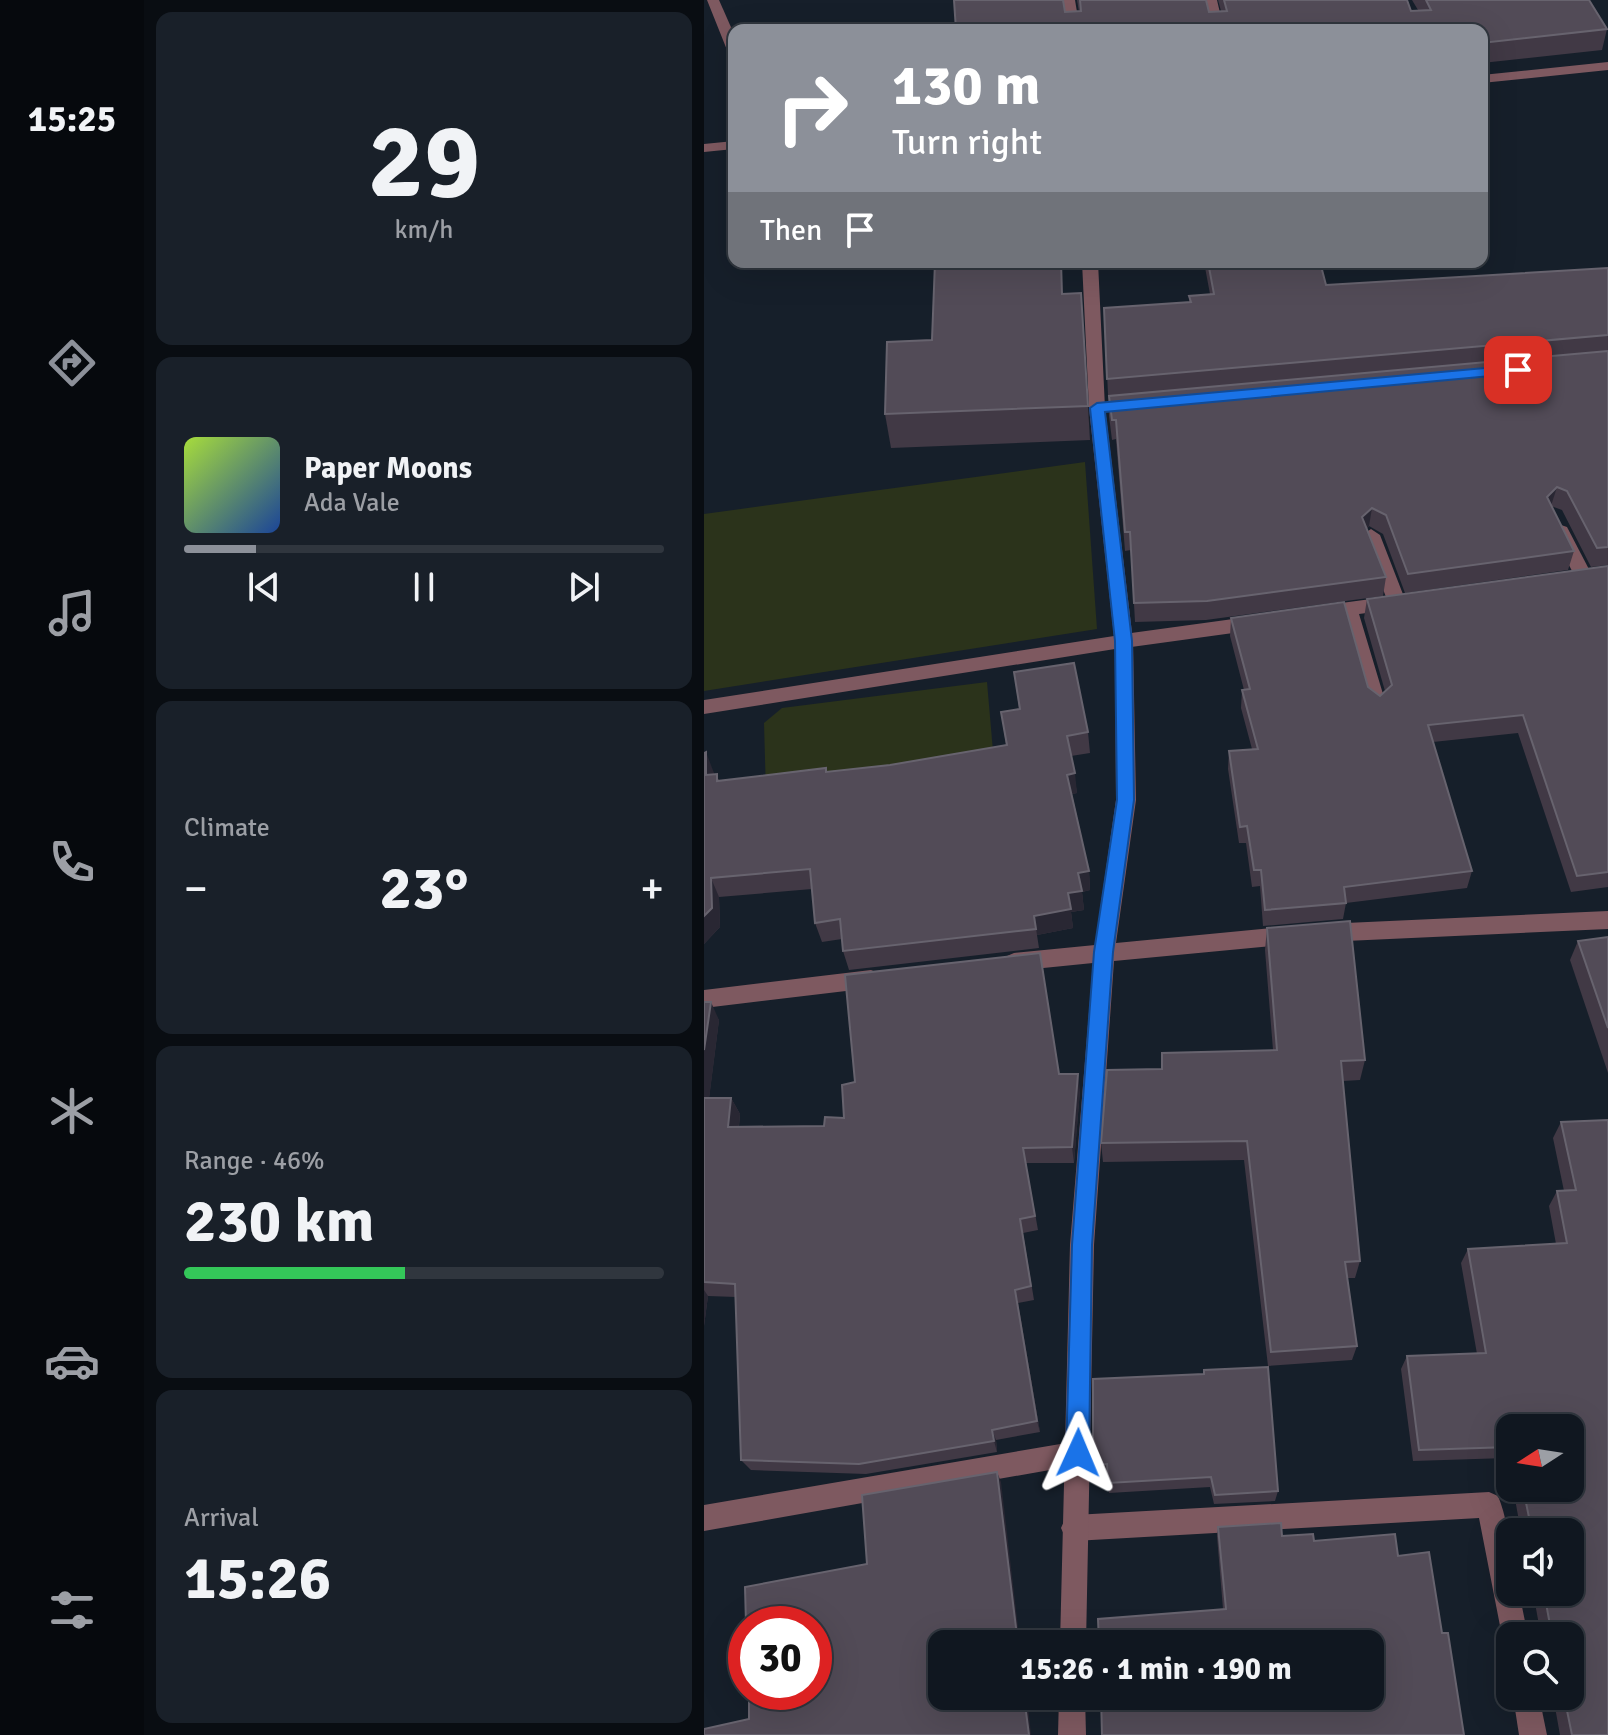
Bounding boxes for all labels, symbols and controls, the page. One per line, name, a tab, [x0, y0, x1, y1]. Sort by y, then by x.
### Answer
text: 130 m	[892, 51, 1040, 120]
icon: right	[760, 56, 864, 160]
text: 15:25	[28, 97, 116, 142]
text: 29	[368, 98, 480, 226]
text: Turn right	[892, 120, 1042, 165]
icon: arrive	[838, 208, 882, 252]
text: Then	[760, 212, 822, 249]
text: km/h	[395, 214, 453, 246]
icon: directions	[44, 335, 100, 391]
pin	[1484, 336, 1552, 404]
icon: arrive	[1496, 348, 1540, 392]
text: Paper Moons	[304, 450, 472, 487]
text: Ada Vale	[304, 487, 400, 519]
icon: previous	[242, 565, 286, 609]
icon: pause	[402, 565, 446, 609]
icon: next	[562, 565, 606, 609]
icon: music	[44, 585, 100, 641]
text: Climate	[184, 812, 270, 844]
icon: phone	[44, 834, 100, 890]
text: 23°	[380, 852, 468, 926]
text: −	[184, 862, 208, 916]
text: +	[640, 862, 664, 916]
icon: climate	[44, 1083, 100, 1139]
text: Range · 46%	[184, 1145, 325, 1177]
text: 230 km	[184, 1185, 374, 1259]
icon: car	[44, 1333, 100, 1389]
position arrow	[1036, 1411, 1120, 1495]
north arrow	[1496, 1414, 1584, 1502]
map controls	[1496, 1414, 1584, 1710]
text: Arrival	[184, 1502, 259, 1534]
button: sound	[1496, 1518, 1584, 1606]
text: 15:26	[184, 1542, 331, 1616]
icon: filters	[44, 1582, 100, 1638]
speed limit sign: 30	[728, 1606, 832, 1710]
button: search	[1496, 1622, 1584, 1710]
text: 15:26 · 1 min · 190 m	[1020, 1651, 1292, 1688]

